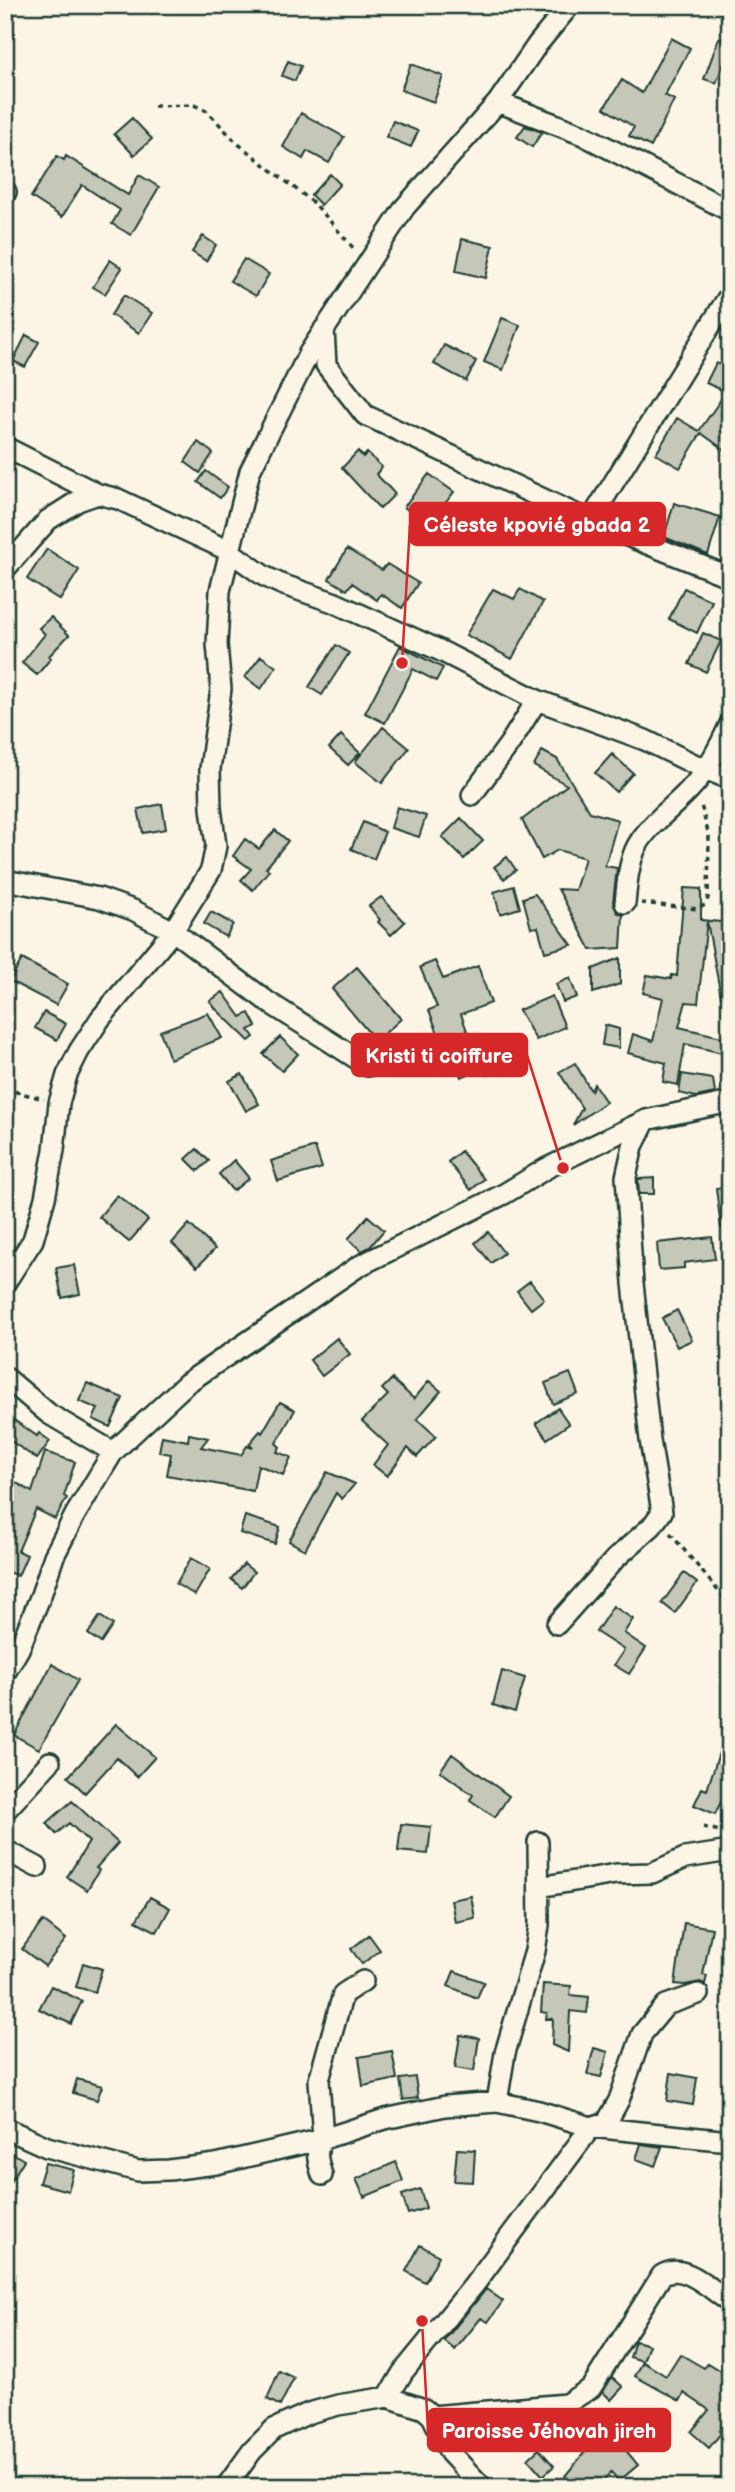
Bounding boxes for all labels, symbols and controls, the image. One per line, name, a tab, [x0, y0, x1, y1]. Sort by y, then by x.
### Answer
callout: Céleste kpovié gbada 2	[410, 503, 665, 545]
text: Céleste kpovié gbada 2	[424, 513, 651, 538]
callout: Kristi ti coiffure	[352, 1034, 527, 1076]
text: Kristi ti coiffure	[365, 1044, 513, 1069]
callout: Paroisse Jéhovah jireh	[428, 2409, 670, 2451]
text: Paroisse Jéhovah jireh	[442, 2419, 656, 2444]

